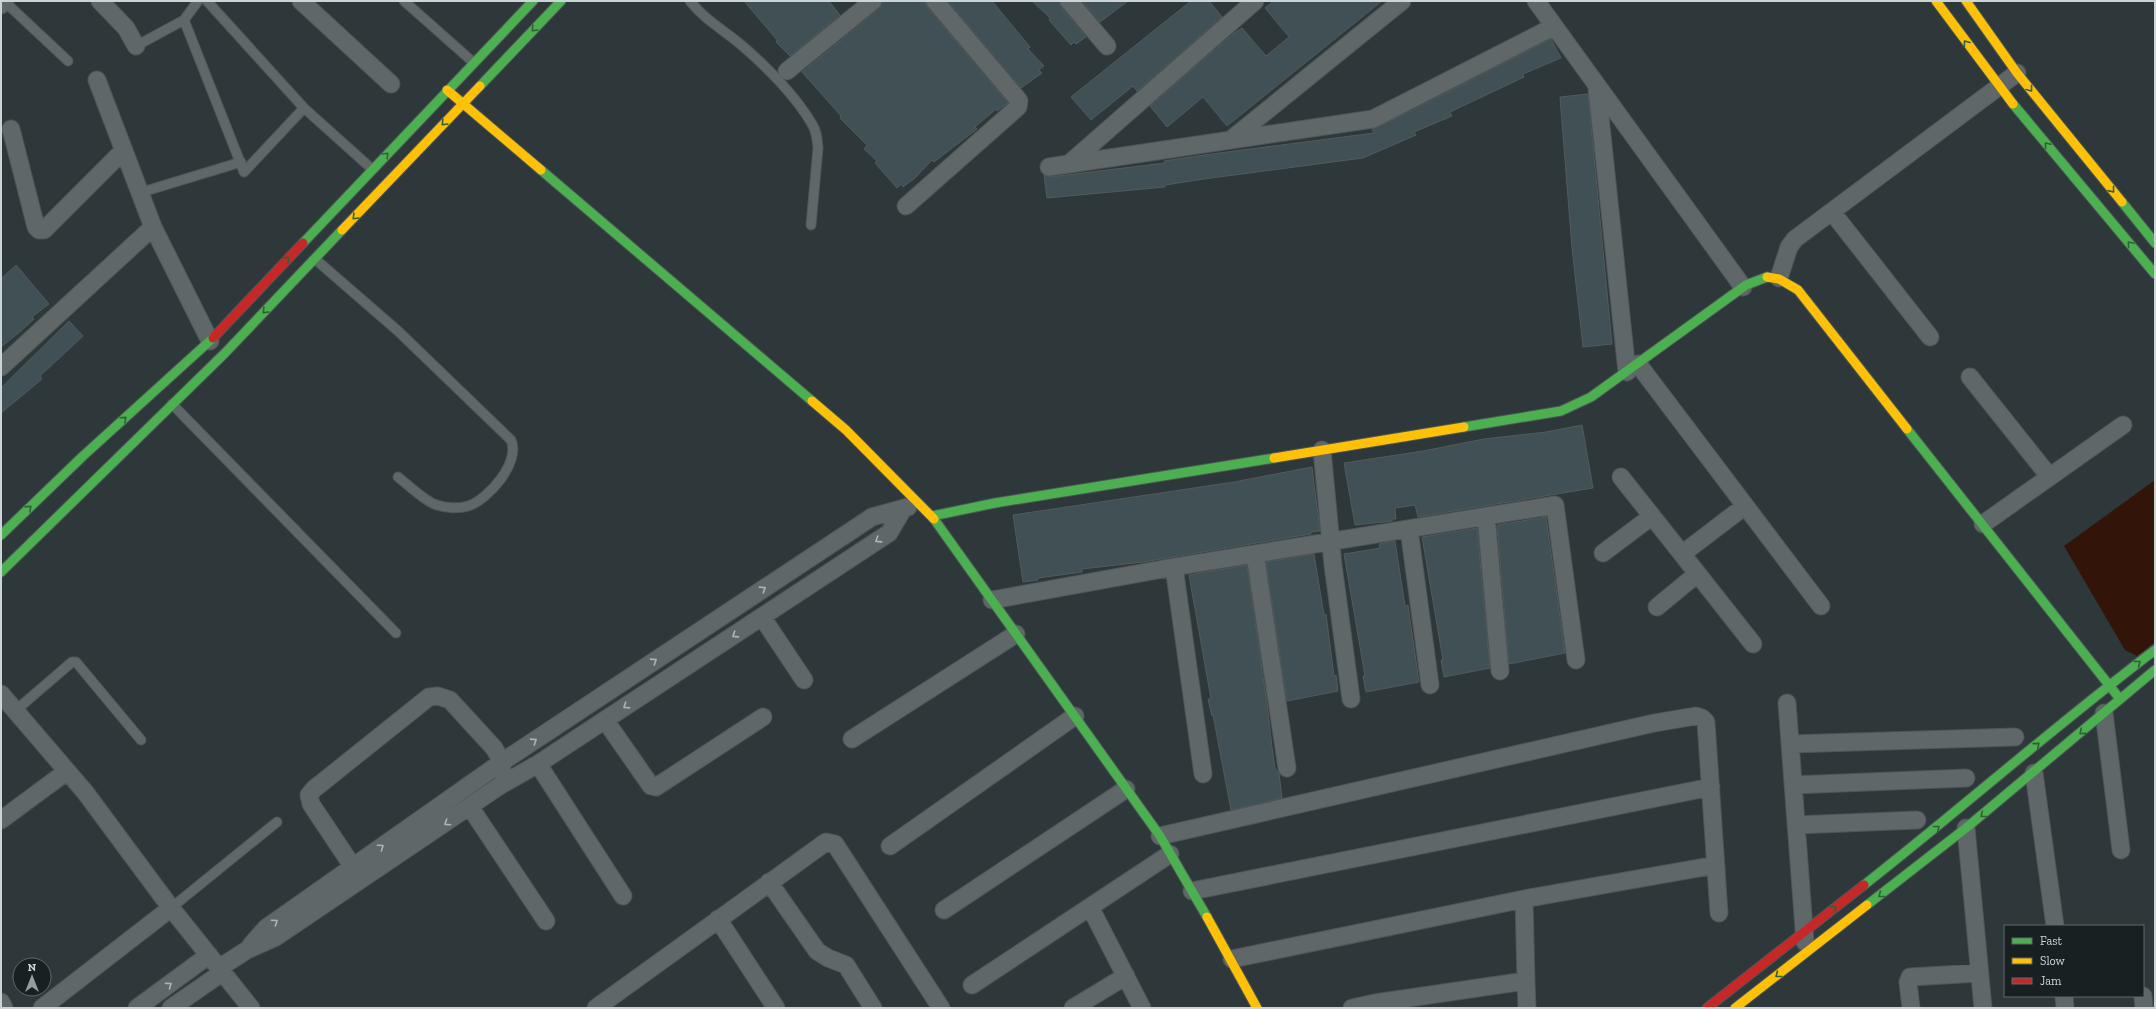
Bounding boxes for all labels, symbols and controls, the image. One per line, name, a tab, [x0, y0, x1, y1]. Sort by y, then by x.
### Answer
one-way arrow	[531, 24, 539, 32]
one-way arrow	[1964, 40, 1971, 47]
one-way arrow	[2025, 84, 2032, 91]
one-way arrow	[441, 118, 449, 126]
one-way arrow	[2044, 142, 2051, 149]
one-way arrow	[381, 152, 388, 160]
one-way arrow	[2107, 186, 2114, 193]
one-way arrow	[352, 212, 359, 220]
one-way arrow	[2127, 242, 2134, 249]
one-way arrow	[282, 257, 289, 264]
one-way arrow	[263, 307, 270, 314]
one-way arrow	[119, 416, 127, 424]
one-way arrow	[24, 505, 32, 513]
one-way arrow	[875, 536, 882, 543]
one-way arrow	[759, 587, 766, 594]
one-way arrow	[732, 630, 739, 638]
one-way arrow	[650, 659, 657, 666]
one-way arrow	[2133, 661, 2140, 668]
one-way arrow	[623, 701, 630, 709]
one-way arrow	[2080, 727, 2087, 734]
one-way arrow	[530, 738, 537, 745]
one-way arrow	[2032, 743, 2039, 750]
one-way arrow	[1980, 810, 1987, 817]
one-way arrow	[444, 818, 451, 825]
one-way arrow	[1932, 826, 1939, 833]
one-way arrow	[377, 844, 384, 852]
one-way arrow	[1878, 891, 1885, 898]
one-way arrow	[1830, 906, 1837, 913]
one-way arrow	[270, 920, 277, 927]
legend	[2004, 925, 2144, 997]
text: Fast	[2040, 934, 2063, 948]
text: Slow	[2040, 954, 2066, 968]
north arrow	[12, 957, 52, 997]
text: N	[28, 961, 37, 974]
one-way arrow	[1775, 970, 1782, 977]
text: Jam	[2040, 974, 2062, 988]
one-way arrow	[164, 983, 171, 990]

